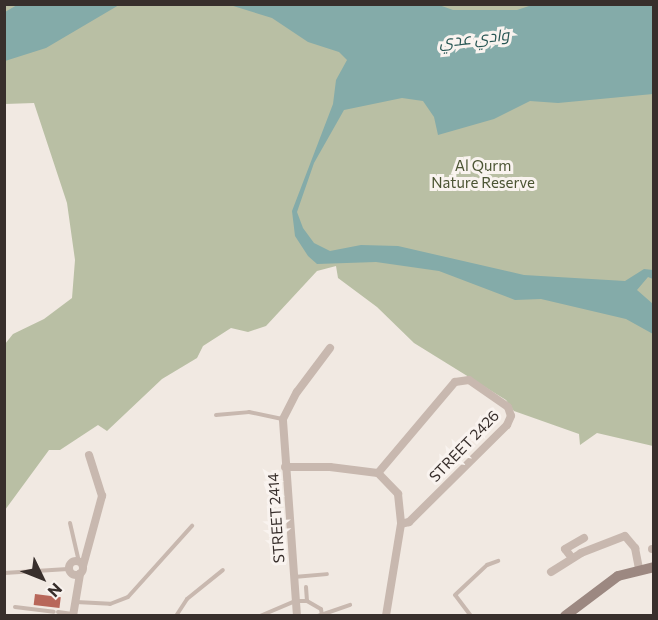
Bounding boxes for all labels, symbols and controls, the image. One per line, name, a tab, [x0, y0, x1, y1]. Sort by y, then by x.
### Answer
water label: وادي عدي	[438, 25, 510, 51]
park label: Al Qurm Nature Reserve	[431, 156, 535, 191]
street label: STREET 2426	[425, 406, 503, 486]
street label: STREET 2414	[264, 472, 288, 564]
north arrow	[12, 548, 72, 608]
text: N	[44, 580, 67, 601]

